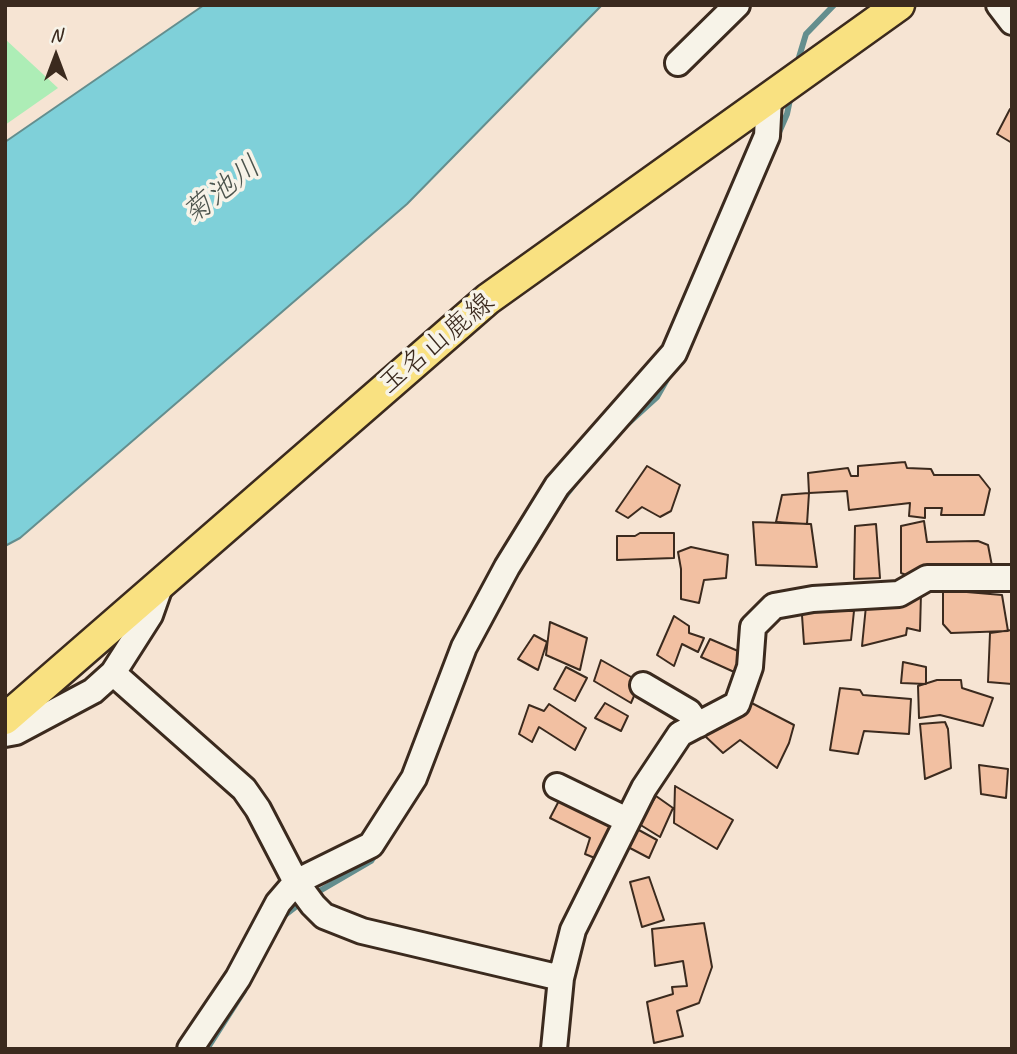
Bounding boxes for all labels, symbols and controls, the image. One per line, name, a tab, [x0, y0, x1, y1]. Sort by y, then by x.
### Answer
north arrow	[21, 21, 91, 91]
text: N	[50, 23, 62, 47]
water label: 菊池川	[175, 149, 269, 233]
street label: 玉名山鹿線	[373, 286, 501, 402]

